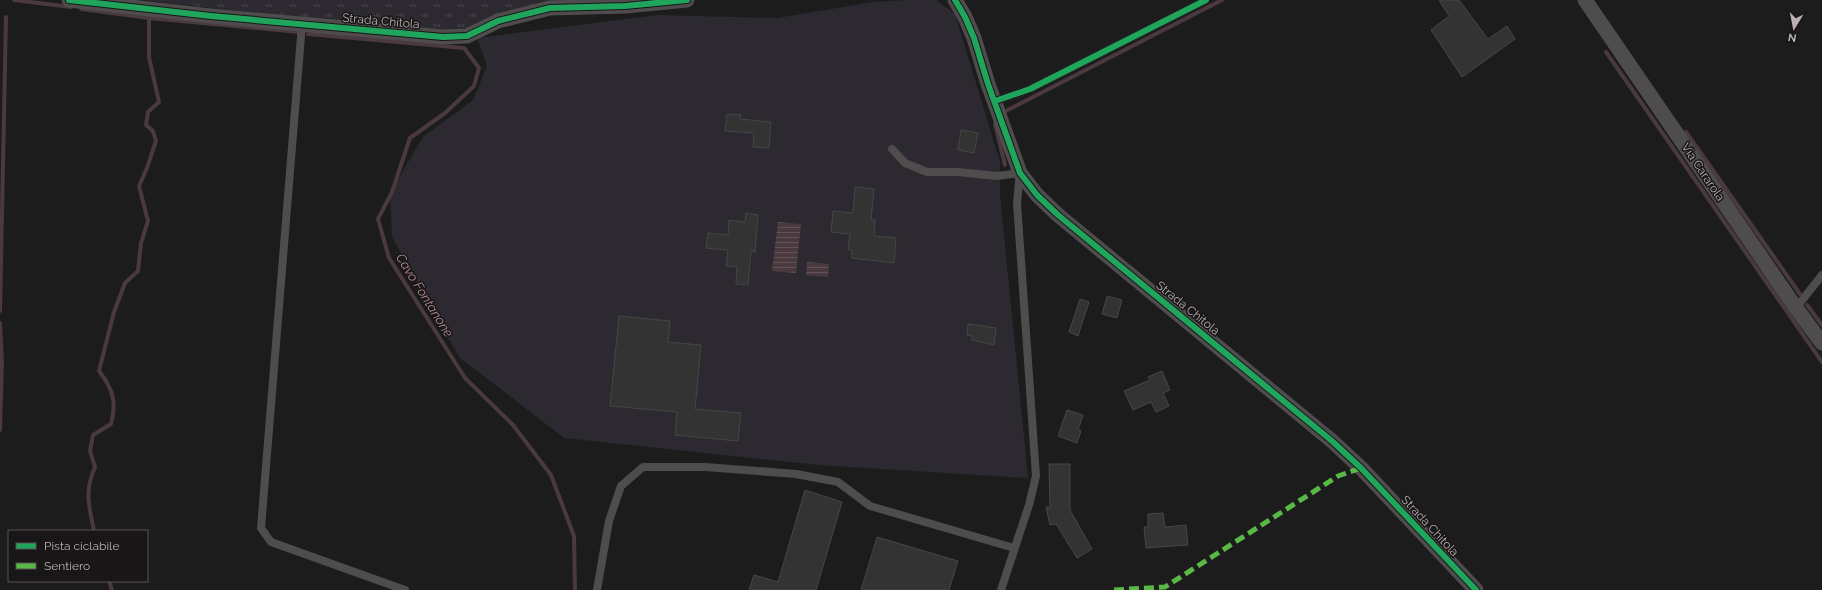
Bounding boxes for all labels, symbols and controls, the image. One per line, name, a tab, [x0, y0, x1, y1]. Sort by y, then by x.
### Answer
north arrow	[1774, 8, 1814, 48]
street label: Strada Chitola	[342, 11, 420, 31]
text: N	[1787, 30, 1798, 44]
street label: Via Cararola	[1679, 140, 1727, 204]
water label: Cavo Fontanone	[393, 251, 456, 340]
street label: Strada Chitola	[1153, 278, 1223, 338]
street label: Strada Chitola	[1398, 493, 1462, 559]
legend	[8, 530, 148, 582]
text: Pista ciclabile	[44, 539, 119, 553]
text: Sentiero	[44, 559, 90, 573]

